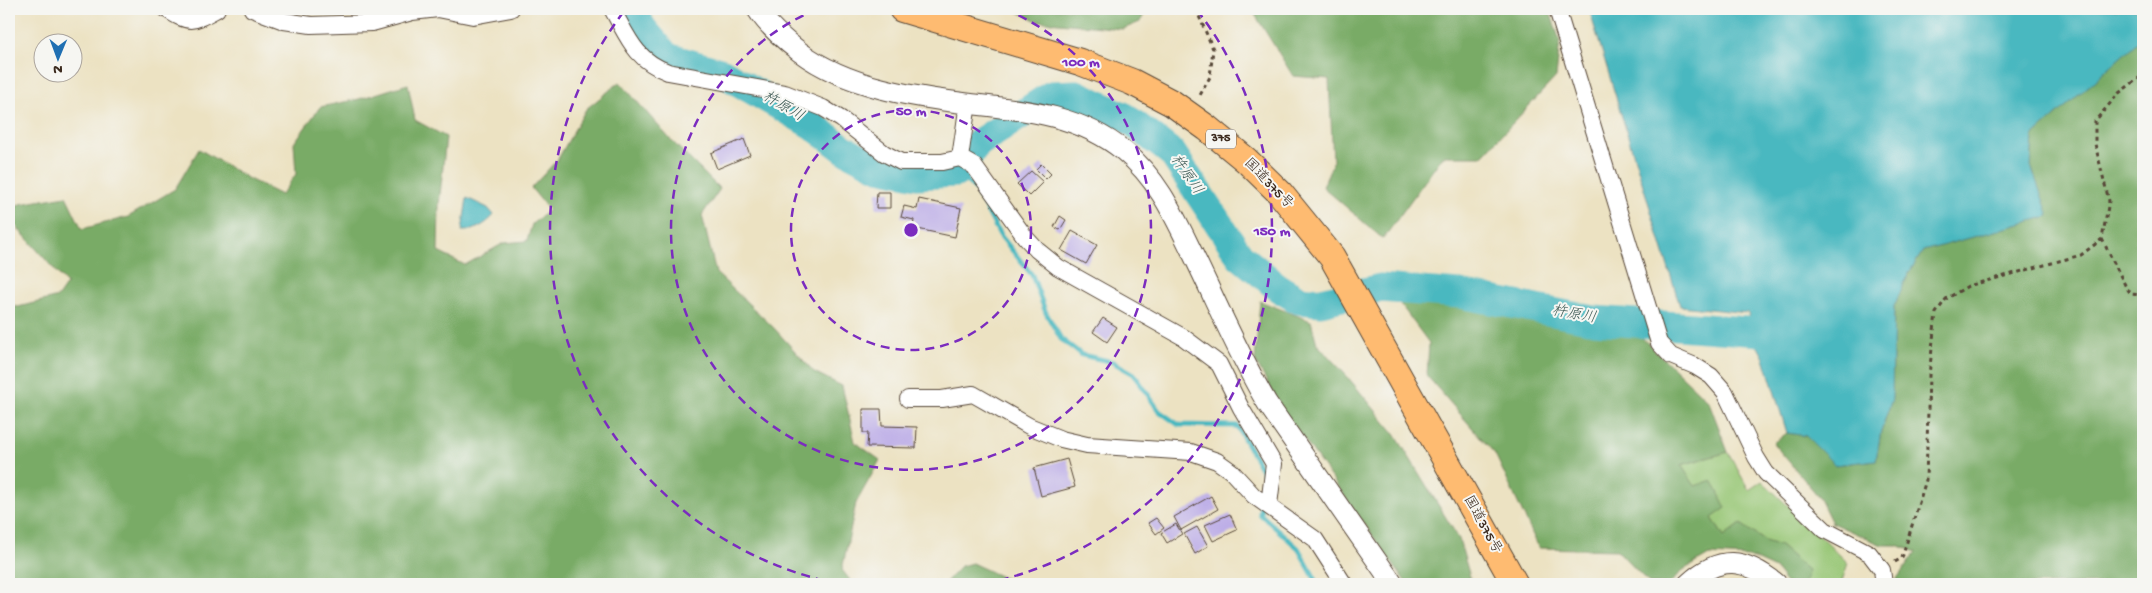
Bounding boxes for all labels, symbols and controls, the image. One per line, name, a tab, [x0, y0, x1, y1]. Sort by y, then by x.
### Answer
north arrow	[32, 32, 82, 82]
text: 100 m	[1061, 54, 1100, 72]
text: N	[53, 60, 63, 77]
water label: 杵原川	[759, 87, 807, 126]
text: 50 m	[896, 103, 927, 121]
road number: 375	[1206, 130, 1236, 148]
water label: 杵原川	[1166, 151, 1207, 199]
street label: 国道375号	[1240, 155, 1296, 213]
centre of rings	[902, 221, 920, 239]
text: 150 m	[1253, 223, 1291, 241]
water label: 杵原川	[1550, 301, 1598, 328]
street label: 国道375号	[1459, 493, 1505, 557]

